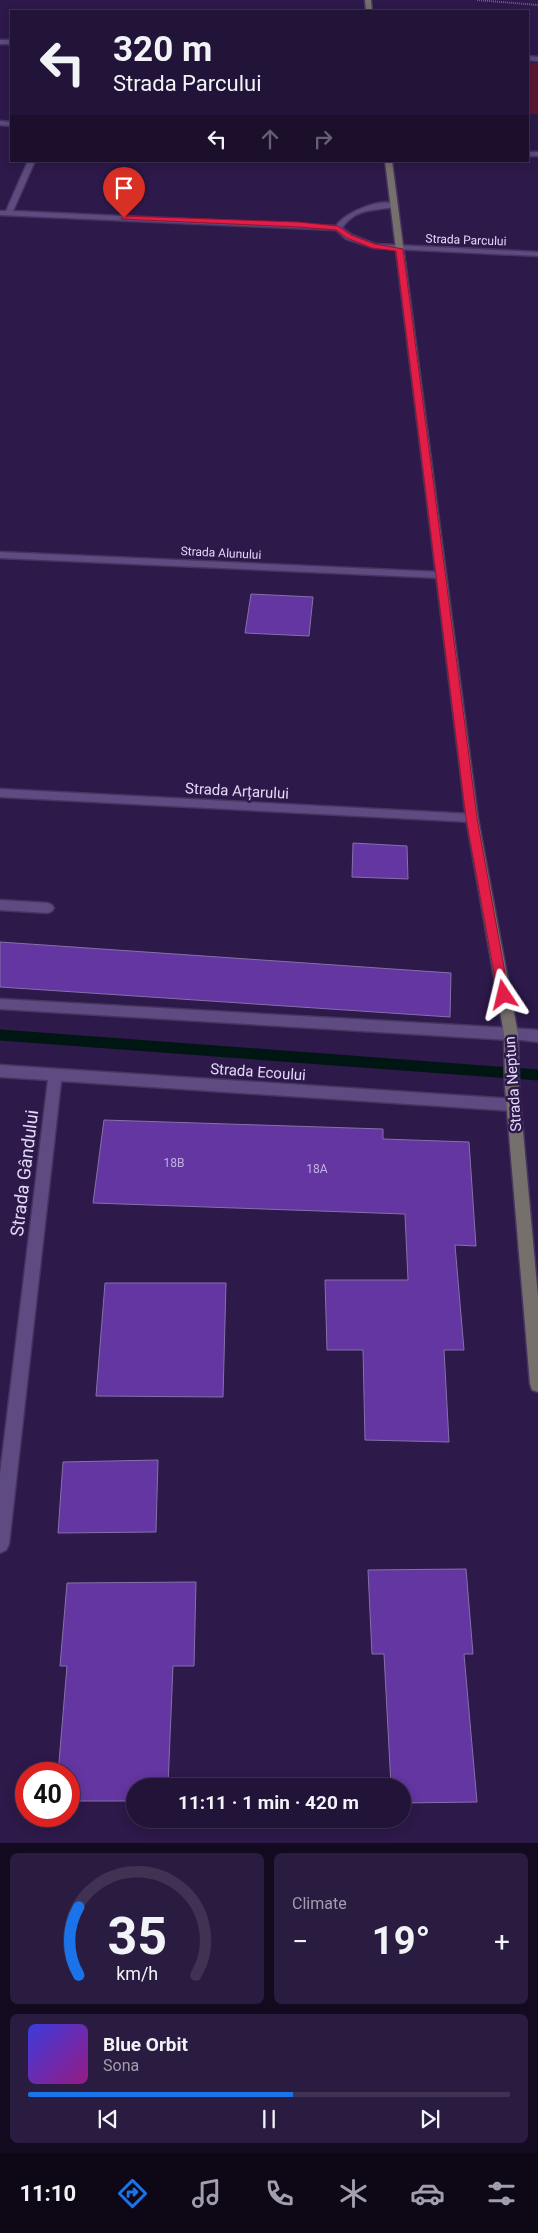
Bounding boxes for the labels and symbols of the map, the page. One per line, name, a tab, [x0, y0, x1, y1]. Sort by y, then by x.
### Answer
pin	[103, 167, 145, 218]
street label: Strada Parcului	[425, 232, 507, 248]
street label: Strada Alunului	[180, 544, 262, 562]
street label: Strada Arțarului	[185, 779, 289, 803]
position arrow	[477, 968, 529, 1020]
street label: Strada Neptun	[501, 1036, 525, 1132]
street label: Strada Ecoului	[210, 1060, 306, 1084]
street label: Strada Gândului	[6, 1109, 42, 1237]
house number: 18B	[164, 1156, 184, 1170]
house number: 18A	[306, 1162, 328, 1176]
speed limit sign: 40	[15, 1762, 80, 1827]

